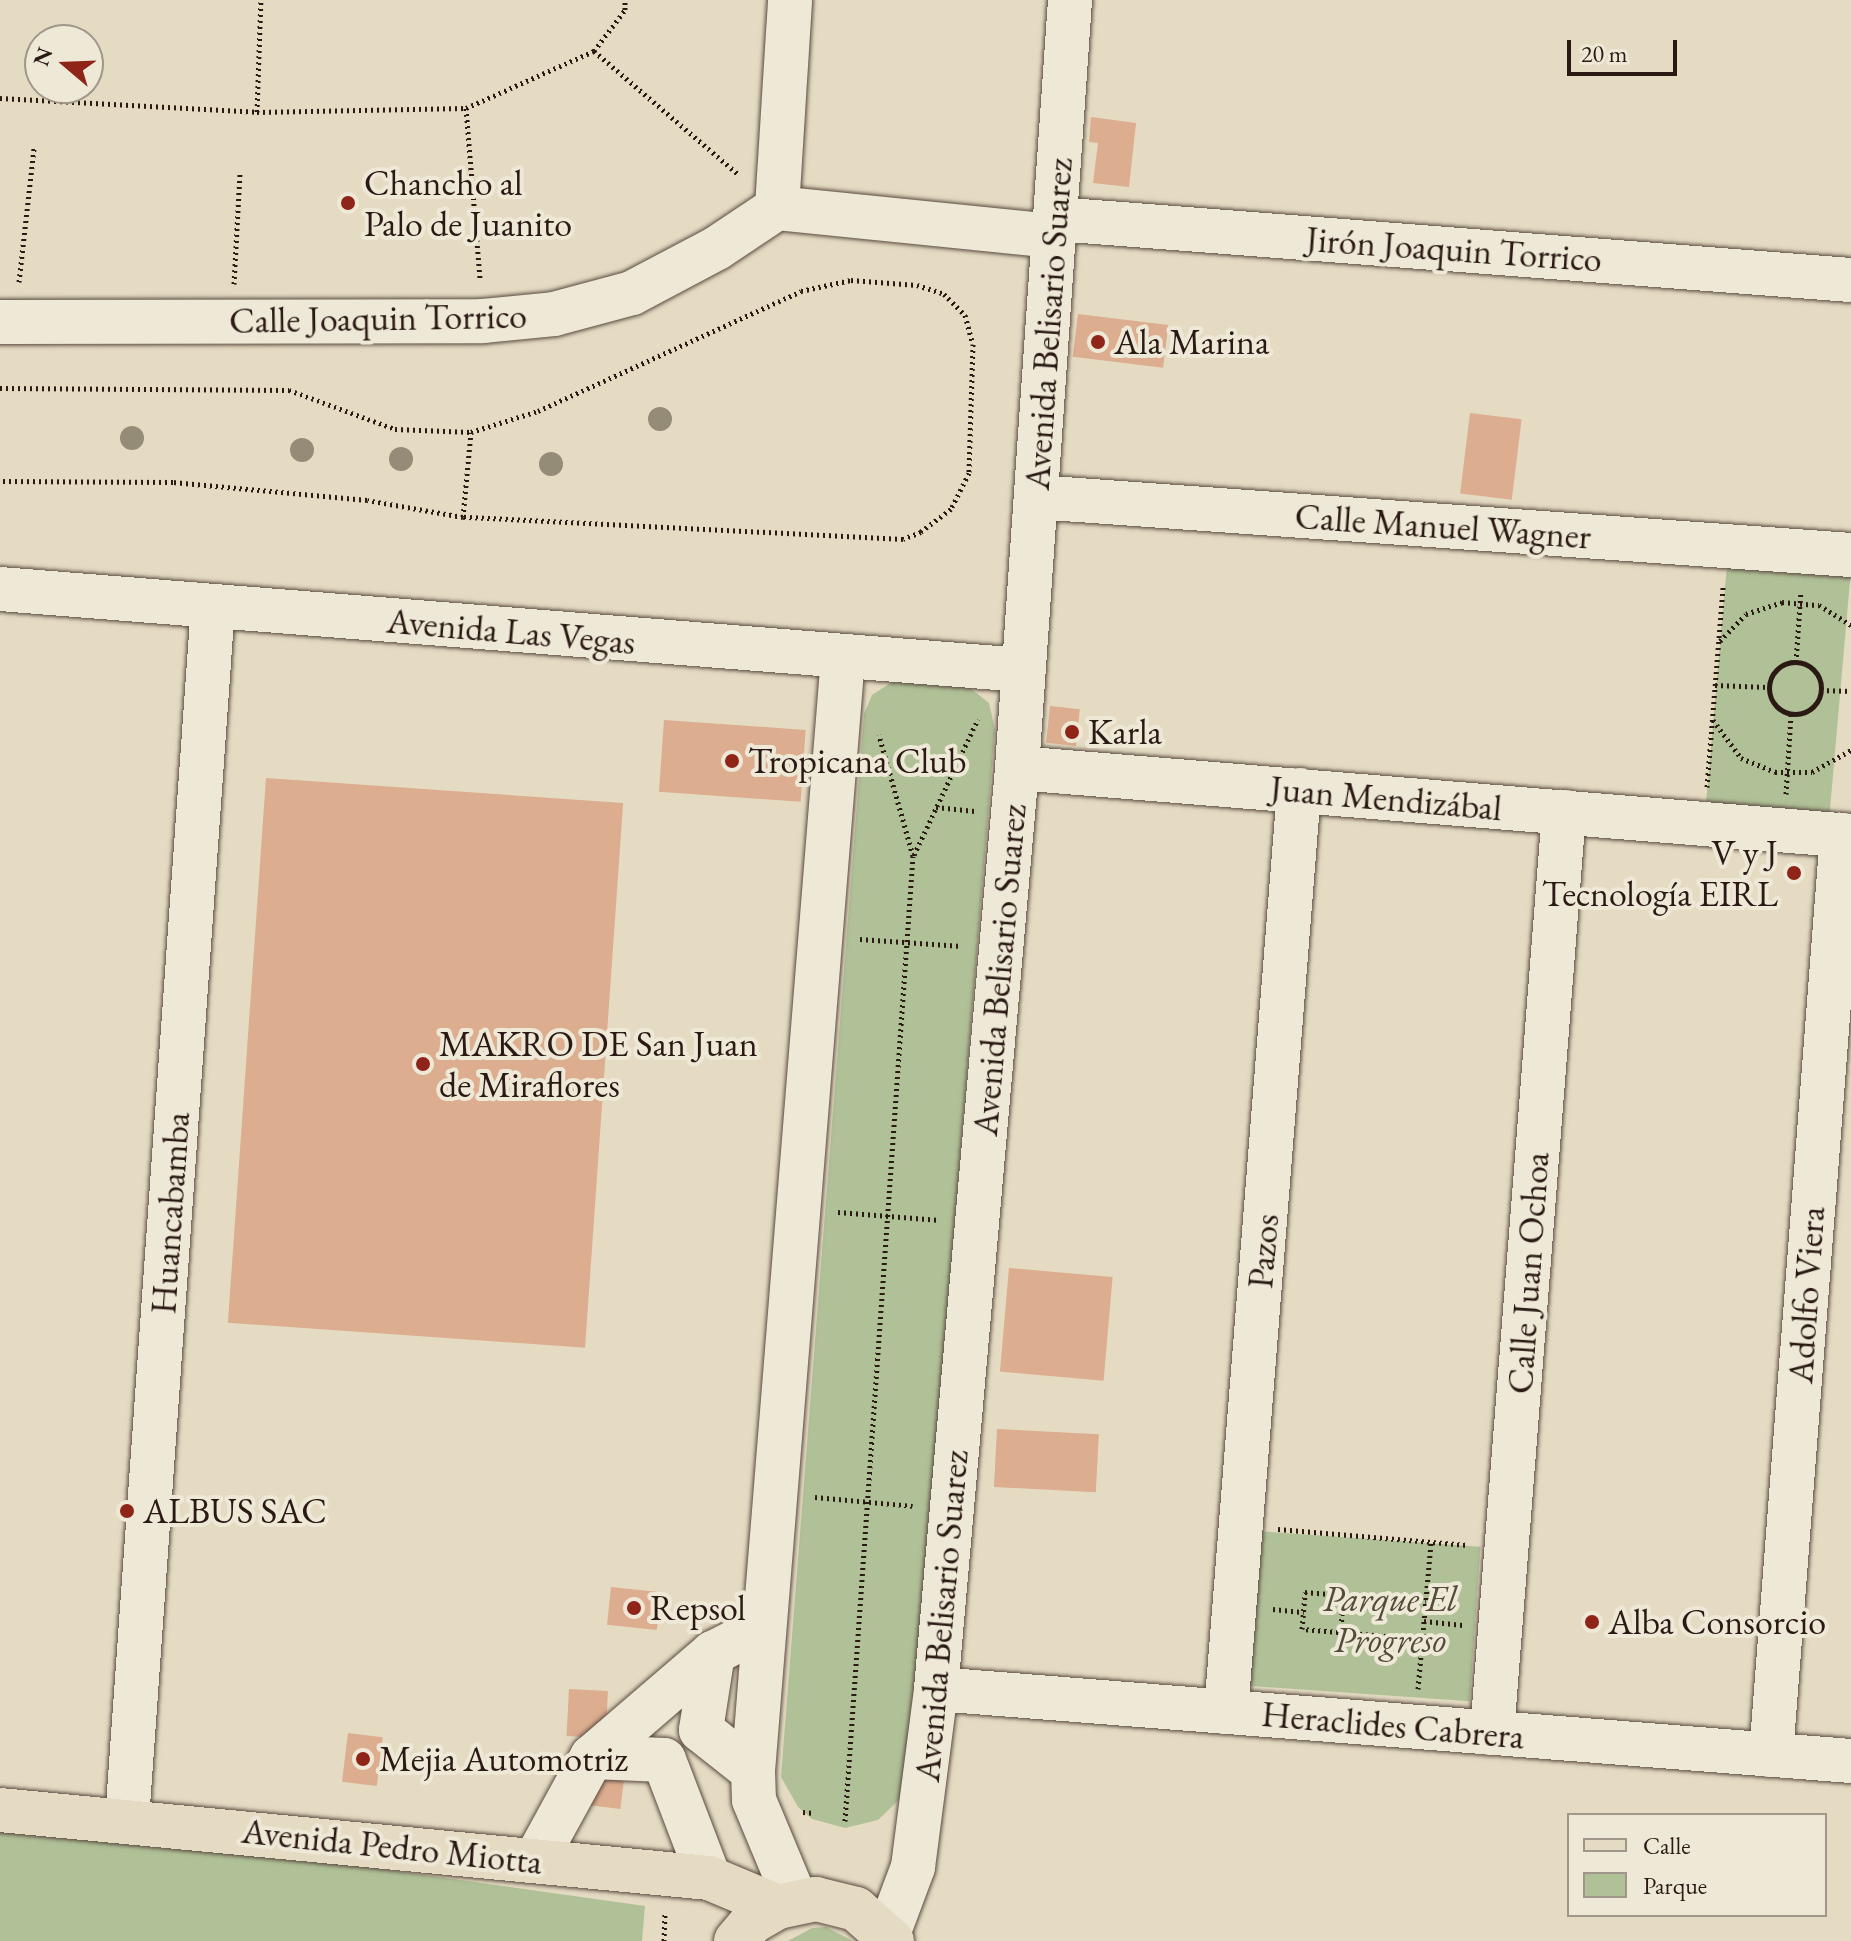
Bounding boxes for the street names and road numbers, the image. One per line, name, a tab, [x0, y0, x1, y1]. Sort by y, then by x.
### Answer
street label: Avenida Belisario Suarez	[1015, 156, 1081, 492]
street label: Jirón Joaquin Torrico	[1305, 217, 1603, 281]
street label: Calle Joaquin Torrico	[229, 294, 527, 342]
street label: Calle Manuel Wagner	[1293, 494, 1593, 558]
street label: Avenida Las Vegas	[385, 599, 637, 663]
street label: Juan Mendizábal	[1268, 766, 1504, 830]
street label: Avenida Belisario Suarez	[963, 802, 1035, 1138]
street label: Huancabamba	[141, 1111, 199, 1315]
street label: Calle Juan Ochoa	[1498, 1151, 1558, 1395]
street label: Adolfo Viera	[1778, 1205, 1834, 1385]
street label: Pazos	[1238, 1212, 1288, 1290]
street label: Avenida Belisario Suarez	[905, 1448, 977, 1784]
street label: Heraclides Cabrera	[1260, 1692, 1526, 1758]
street label: Avenida Pedro Miotta	[240, 1809, 544, 1883]

